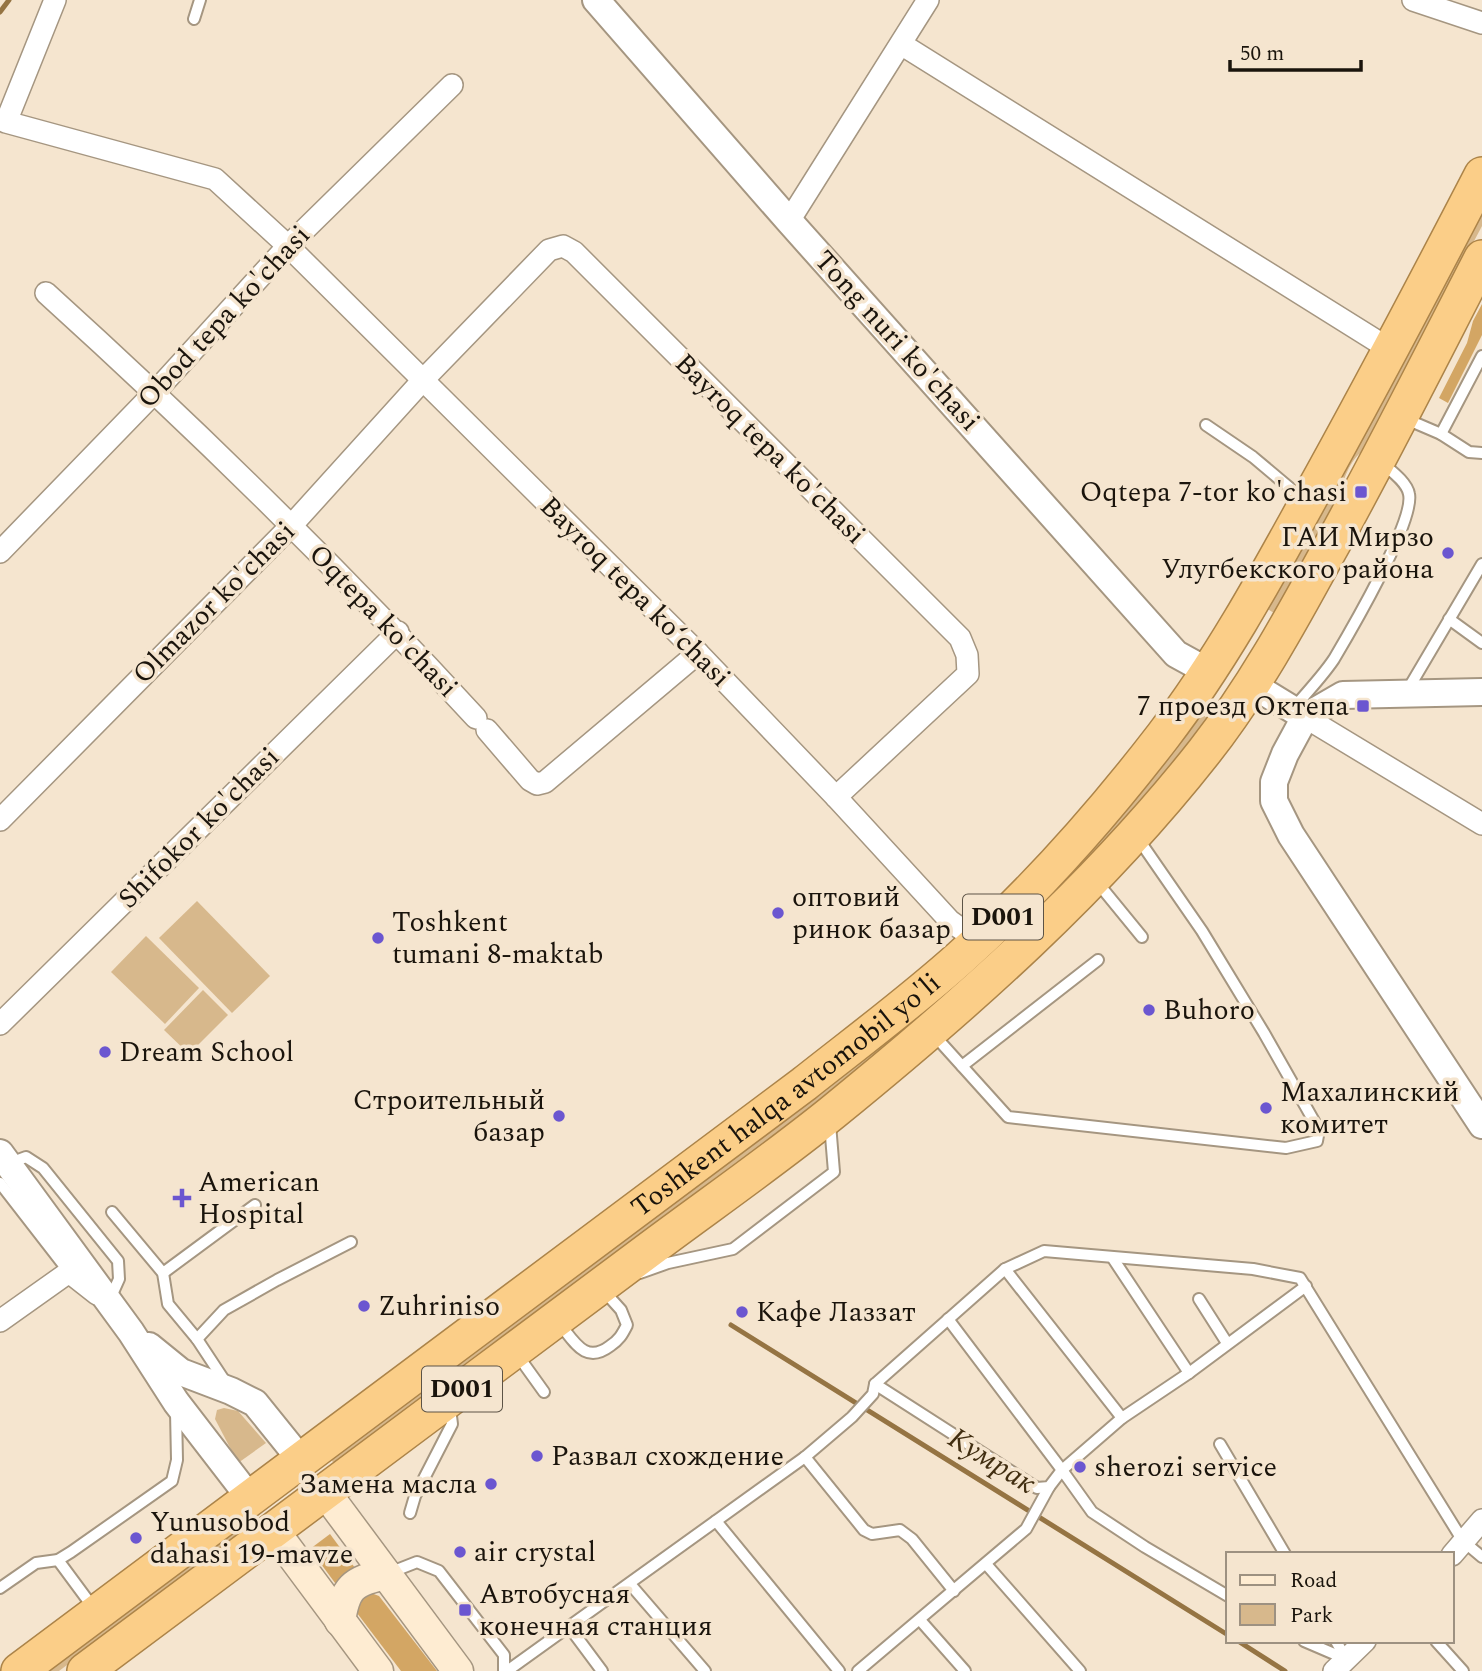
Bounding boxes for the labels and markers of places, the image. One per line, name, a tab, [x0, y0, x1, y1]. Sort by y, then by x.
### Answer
place label: Oqtepa 7-tor ko'chasi	[1080, 471, 1347, 514]
marker: Oqtepa 7-tor ko'chasi	[1353, 484, 1369, 500]
place label: ГАИ Мирзо Улугбекского района	[1161, 516, 1434, 591]
marker: ГАИ Мирзо Улугбекского района	[1440, 545, 1456, 561]
place label: 7 проезд Октепа	[1137, 685, 1349, 728]
marker: 7 проезд Октепа	[1355, 698, 1371, 714]
place label: оптовий ринок базар	[792, 876, 951, 951]
place label: Toshkent tumani 8-maktab	[392, 901, 603, 976]
marker: оптовий ринок базар	[770, 905, 786, 921]
marker: Toshkent tumani 8-maktab	[370, 930, 386, 946]
place label: Buhoro	[1163, 989, 1255, 1032]
marker: Buhoro	[1141, 1002, 1157, 1018]
place label: Dream School	[119, 1031, 294, 1074]
marker: Dream School	[97, 1044, 113, 1060]
place label: Махалинский комитет	[1280, 1071, 1459, 1146]
place label: Строительный базар	[353, 1079, 545, 1154]
marker: Махалинский комитет	[1258, 1100, 1274, 1116]
marker: Строительный базар	[551, 1108, 567, 1124]
place label: American Hospital	[198, 1161, 320, 1236]
marker: American Hospital	[172, 1188, 192, 1208]
place label: Zuhriniso	[378, 1285, 500, 1328]
place label: Кафе Лаззат	[756, 1291, 916, 1334]
marker: Zuhriniso	[356, 1298, 372, 1314]
marker: Кафе Лаззат	[734, 1304, 750, 1320]
place label: Развал схождение	[551, 1435, 784, 1478]
place label: sherozi service	[1094, 1446, 1277, 1489]
marker: Развал схождение	[529, 1448, 545, 1464]
marker: sherozi service	[1072, 1459, 1088, 1475]
place label: Замена масла	[299, 1463, 477, 1506]
marker: Замена масла	[483, 1476, 499, 1492]
place label: Yunusobod dahasi 19-mavze	[150, 1501, 353, 1576]
marker: Yunusobod dahasi 19-mavze	[128, 1530, 144, 1546]
place label: air crystal	[474, 1531, 596, 1574]
marker: air crystal	[452, 1544, 468, 1560]
place label: Автобусная конечная станция	[479, 1573, 712, 1648]
marker: Автобусная конечная станция	[457, 1602, 473, 1618]

